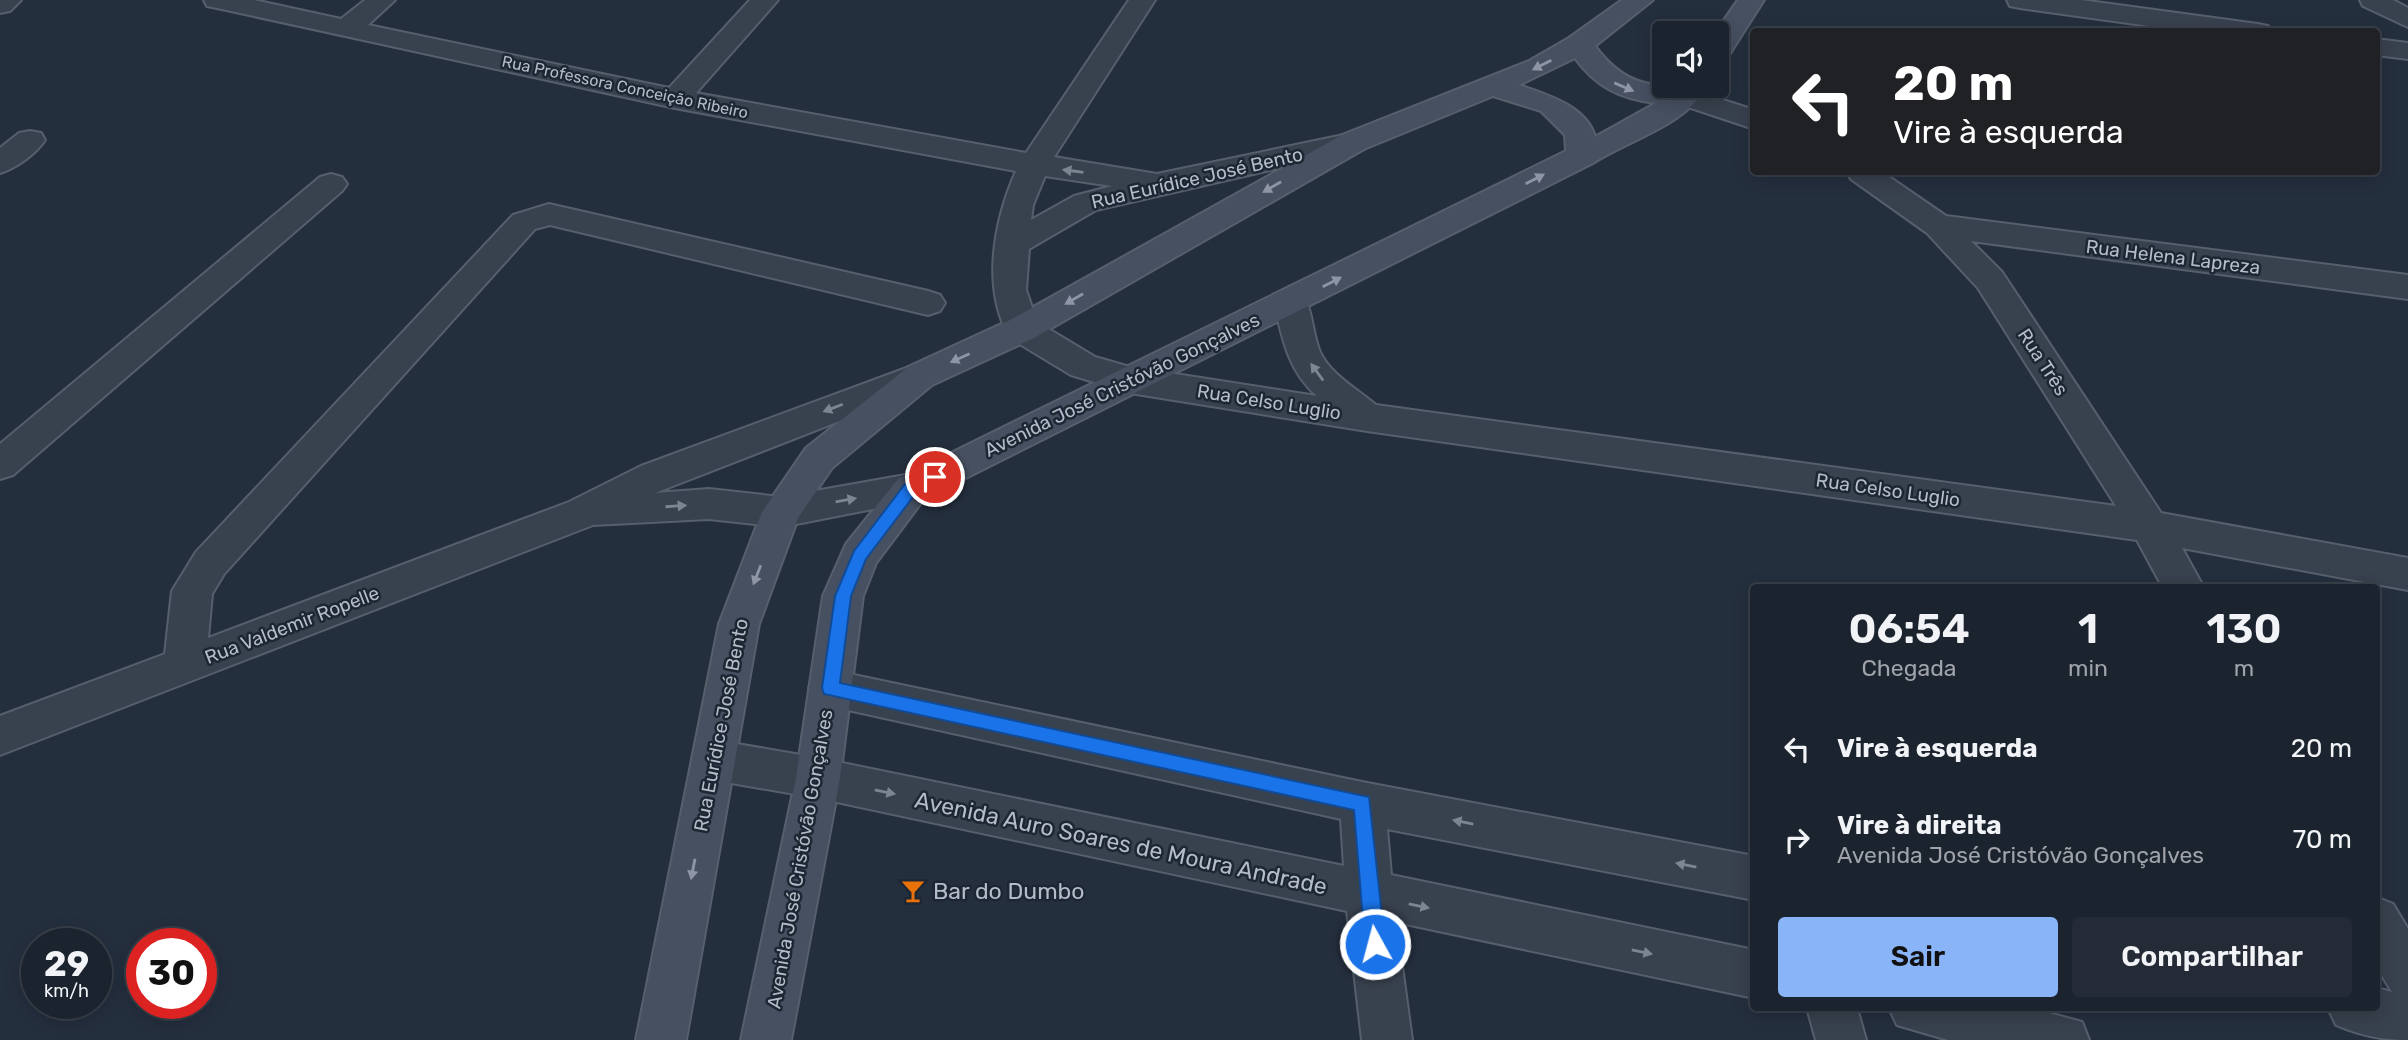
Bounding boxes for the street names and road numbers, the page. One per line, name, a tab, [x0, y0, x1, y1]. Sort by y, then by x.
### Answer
street label: Rua Professora Conceição Ribeiro	[500, 52, 750, 122]
street label: Rua Eurídice José Bento	[1089, 142, 1305, 214]
street label: Rua Helena Lapreza	[2085, 235, 2261, 279]
street label: Avenida José Cristóvão Gonçalves	[981, 308, 1263, 462]
street label: Rua Três	[2013, 324, 2073, 400]
street label: Rua Celso Luglio	[1195, 379, 1343, 425]
street label: Rua Celso Luglio	[1814, 468, 1962, 512]
street label: Rua Valdemir Ropelle	[202, 581, 382, 669]
street label: Rua Eurídice José Bento	[689, 617, 753, 833]
street label: Avenida José Cristóvão Gonçalves	[762, 708, 838, 1010]
street label: Avenida Auro Soares de Moura Andrade	[912, 786, 1330, 900]

